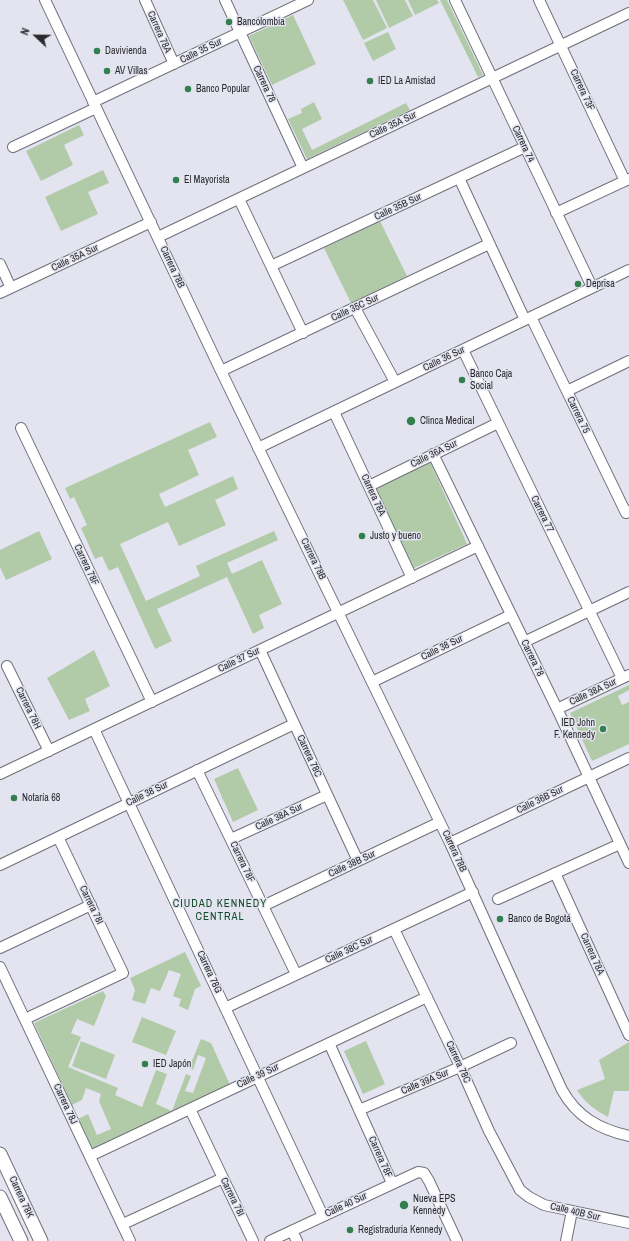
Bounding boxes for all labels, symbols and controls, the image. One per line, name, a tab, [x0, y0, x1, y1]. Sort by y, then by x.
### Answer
street label: Carrera 78A	[144, 9, 174, 55]
north arrow	[16, 16, 56, 56]
place label: Bancolombia	[237, 16, 285, 28]
marker: Bancolombia	[224, 17, 234, 27]
text: N	[17, 26, 33, 37]
street label: Calle 35 Sur	[178, 36, 224, 66]
place label: Davivienda	[105, 45, 146, 57]
marker: Davivienda	[92, 46, 102, 56]
street label: Carrera 78	[250, 64, 278, 104]
place label: AV Villas	[115, 65, 148, 77]
marker: AV Villas	[102, 66, 112, 76]
street label: Carrera 73F	[567, 67, 597, 113]
place label: IED La Amistad	[378, 75, 435, 87]
marker: IED La Amistad	[365, 76, 375, 86]
place label: Banco Popular	[196, 83, 250, 95]
marker: Banco Popular	[183, 84, 193, 94]
street label: Calle 35A Sur	[368, 109, 418, 141]
street label: Carrera 74	[509, 124, 537, 164]
place label: El Mayorista	[184, 174, 230, 186]
marker: El Mayorista	[171, 175, 181, 185]
street label: Calle 35B Sur	[373, 191, 423, 223]
street label: Calle 35A Sur	[50, 242, 100, 274]
street label: Carrera 78B	[157, 244, 187, 290]
place label: Deprisa	[586, 278, 615, 290]
marker: Deprisa	[573, 279, 583, 289]
street label: Calle 35C Sur	[329, 292, 381, 324]
street label: Calle 36 Sur	[421, 344, 467, 374]
place label: Banco Caja Social	[470, 368, 512, 392]
marker: Banco Caja Social	[457, 375, 467, 385]
street label: Carrera 75	[564, 395, 592, 435]
marker: Clinca Medical	[405, 415, 417, 427]
place label: Clinca Medical	[420, 415, 474, 427]
street label: Calle 36A Sur	[409, 438, 459, 470]
street label: Carrera 78A	[358, 472, 388, 518]
street label: Carrera 77	[528, 494, 556, 534]
place label: Justo y bueno	[370, 530, 421, 542]
marker: Justo y bueno	[357, 531, 367, 541]
street label: Carrera 78B	[298, 536, 328, 582]
street label: Carrera 78F	[71, 543, 101, 587]
street label: Calle 38 Sur	[419, 633, 465, 663]
street label: Carrera 78	[518, 638, 546, 678]
street label: Calle 37 Sur	[216, 645, 262, 675]
street label: Calle 38A Sur	[568, 676, 618, 708]
street label: Carrera 78H	[13, 685, 43, 731]
place label: IED John F. Kennedy	[554, 717, 595, 740]
marker: IED John F. Kennedy	[598, 724, 608, 734]
street label: Carrera 78C	[294, 733, 324, 779]
street label: Calle 38 Sur	[124, 779, 170, 809]
street label: Calle 36B Sur	[515, 784, 565, 816]
place label: Notaría 68	[22, 792, 60, 804]
marker: Notaría 68	[9, 793, 19, 803]
street label: Calle 38A Sur	[254, 801, 304, 833]
street label: Carrera 78B	[439, 828, 469, 874]
street label: Carrera 78F	[227, 840, 257, 884]
street label: Calle 38B Sur	[327, 848, 377, 880]
street label: Carrera 78I	[77, 884, 105, 926]
district label: CIUDAD KENNEDY CENTRAL	[173, 897, 267, 923]
place label: Banco de Bogotá	[508, 913, 571, 925]
marker: Banco de Bogotá	[495, 914, 505, 924]
street label: Carrera 78A	[577, 931, 607, 977]
street label: Calle 38C Sur	[323, 934, 375, 966]
street label: Carrera 78G	[194, 949, 224, 995]
street label: Carrera 78C	[443, 1039, 473, 1085]
place label: IED Japón	[153, 1058, 191, 1070]
marker: IED Japón	[140, 1059, 150, 1069]
street label: Calle 39 Sur	[235, 1061, 281, 1091]
street label: Calle 39A Sur	[399, 1067, 451, 1097]
street label: Carrera 78J	[50, 1082, 80, 1126]
street label: Carrera 78F	[366, 1134, 394, 1180]
street label: Carrera 78K	[6, 1174, 36, 1220]
street label: Carrera 78I	[218, 1176, 246, 1218]
street label: Calle 40 Sur	[323, 1190, 369, 1220]
place label: Nueva EPS Kennedy	[413, 1193, 455, 1216]
marker: Nueva EPS Kennedy	[398, 1199, 410, 1211]
street label: Calle 40B Sur	[549, 1200, 601, 1224]
place label: Registraduria Kennedy	[358, 1224, 442, 1236]
marker: Registraduria Kennedy	[345, 1225, 355, 1235]

